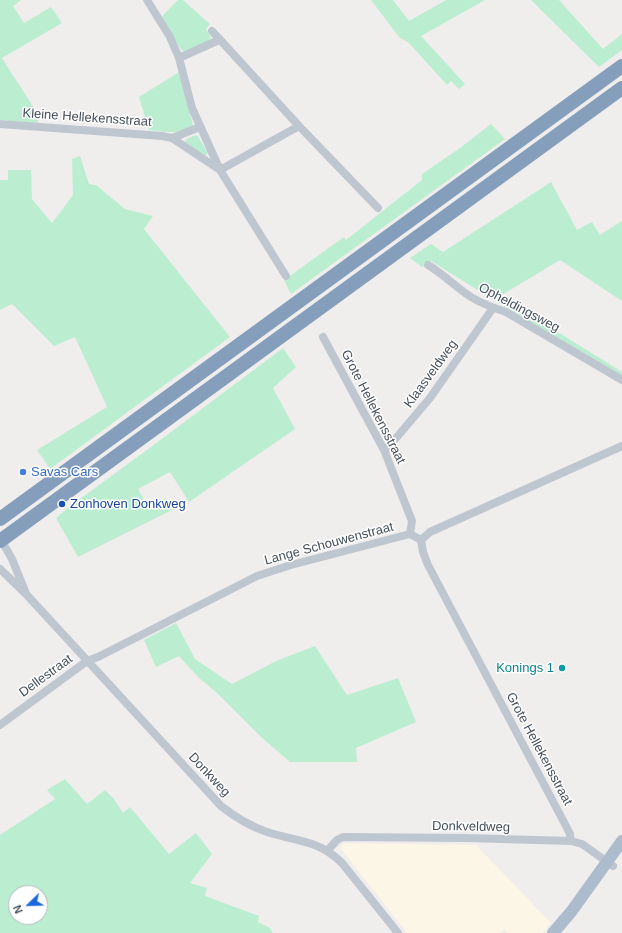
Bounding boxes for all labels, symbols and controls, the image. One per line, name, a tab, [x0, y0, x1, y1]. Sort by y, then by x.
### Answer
street label: Kleine Hellekensstraat	[22, 106, 152, 130]
street label: Opheldingsweg	[476, 280, 562, 336]
street label: Klaasveldweg	[401, 337, 461, 411]
street label: Grote Hellekensstraat	[338, 347, 408, 467]
place label: Savas Cars	[31, 464, 98, 480]
marker: Savas Cars	[18, 467, 28, 477]
place label: Zonhoven Donkweg	[70, 496, 186, 512]
marker: Zonhoven Donkweg	[57, 499, 67, 509]
street label: Lange Schouwenstraat	[263, 519, 395, 569]
street label: Dellestraat	[16, 651, 76, 701]
place label: Konings 1	[496, 660, 554, 676]
marker: Konings 1	[557, 663, 567, 673]
street label: Grote Hellekensstraat	[503, 690, 575, 808]
street label: Donkweg	[185, 750, 233, 800]
street label: Donkveldweg	[432, 819, 510, 835]
north arrow	[8, 885, 48, 925]
text: N	[11, 903, 25, 915]

